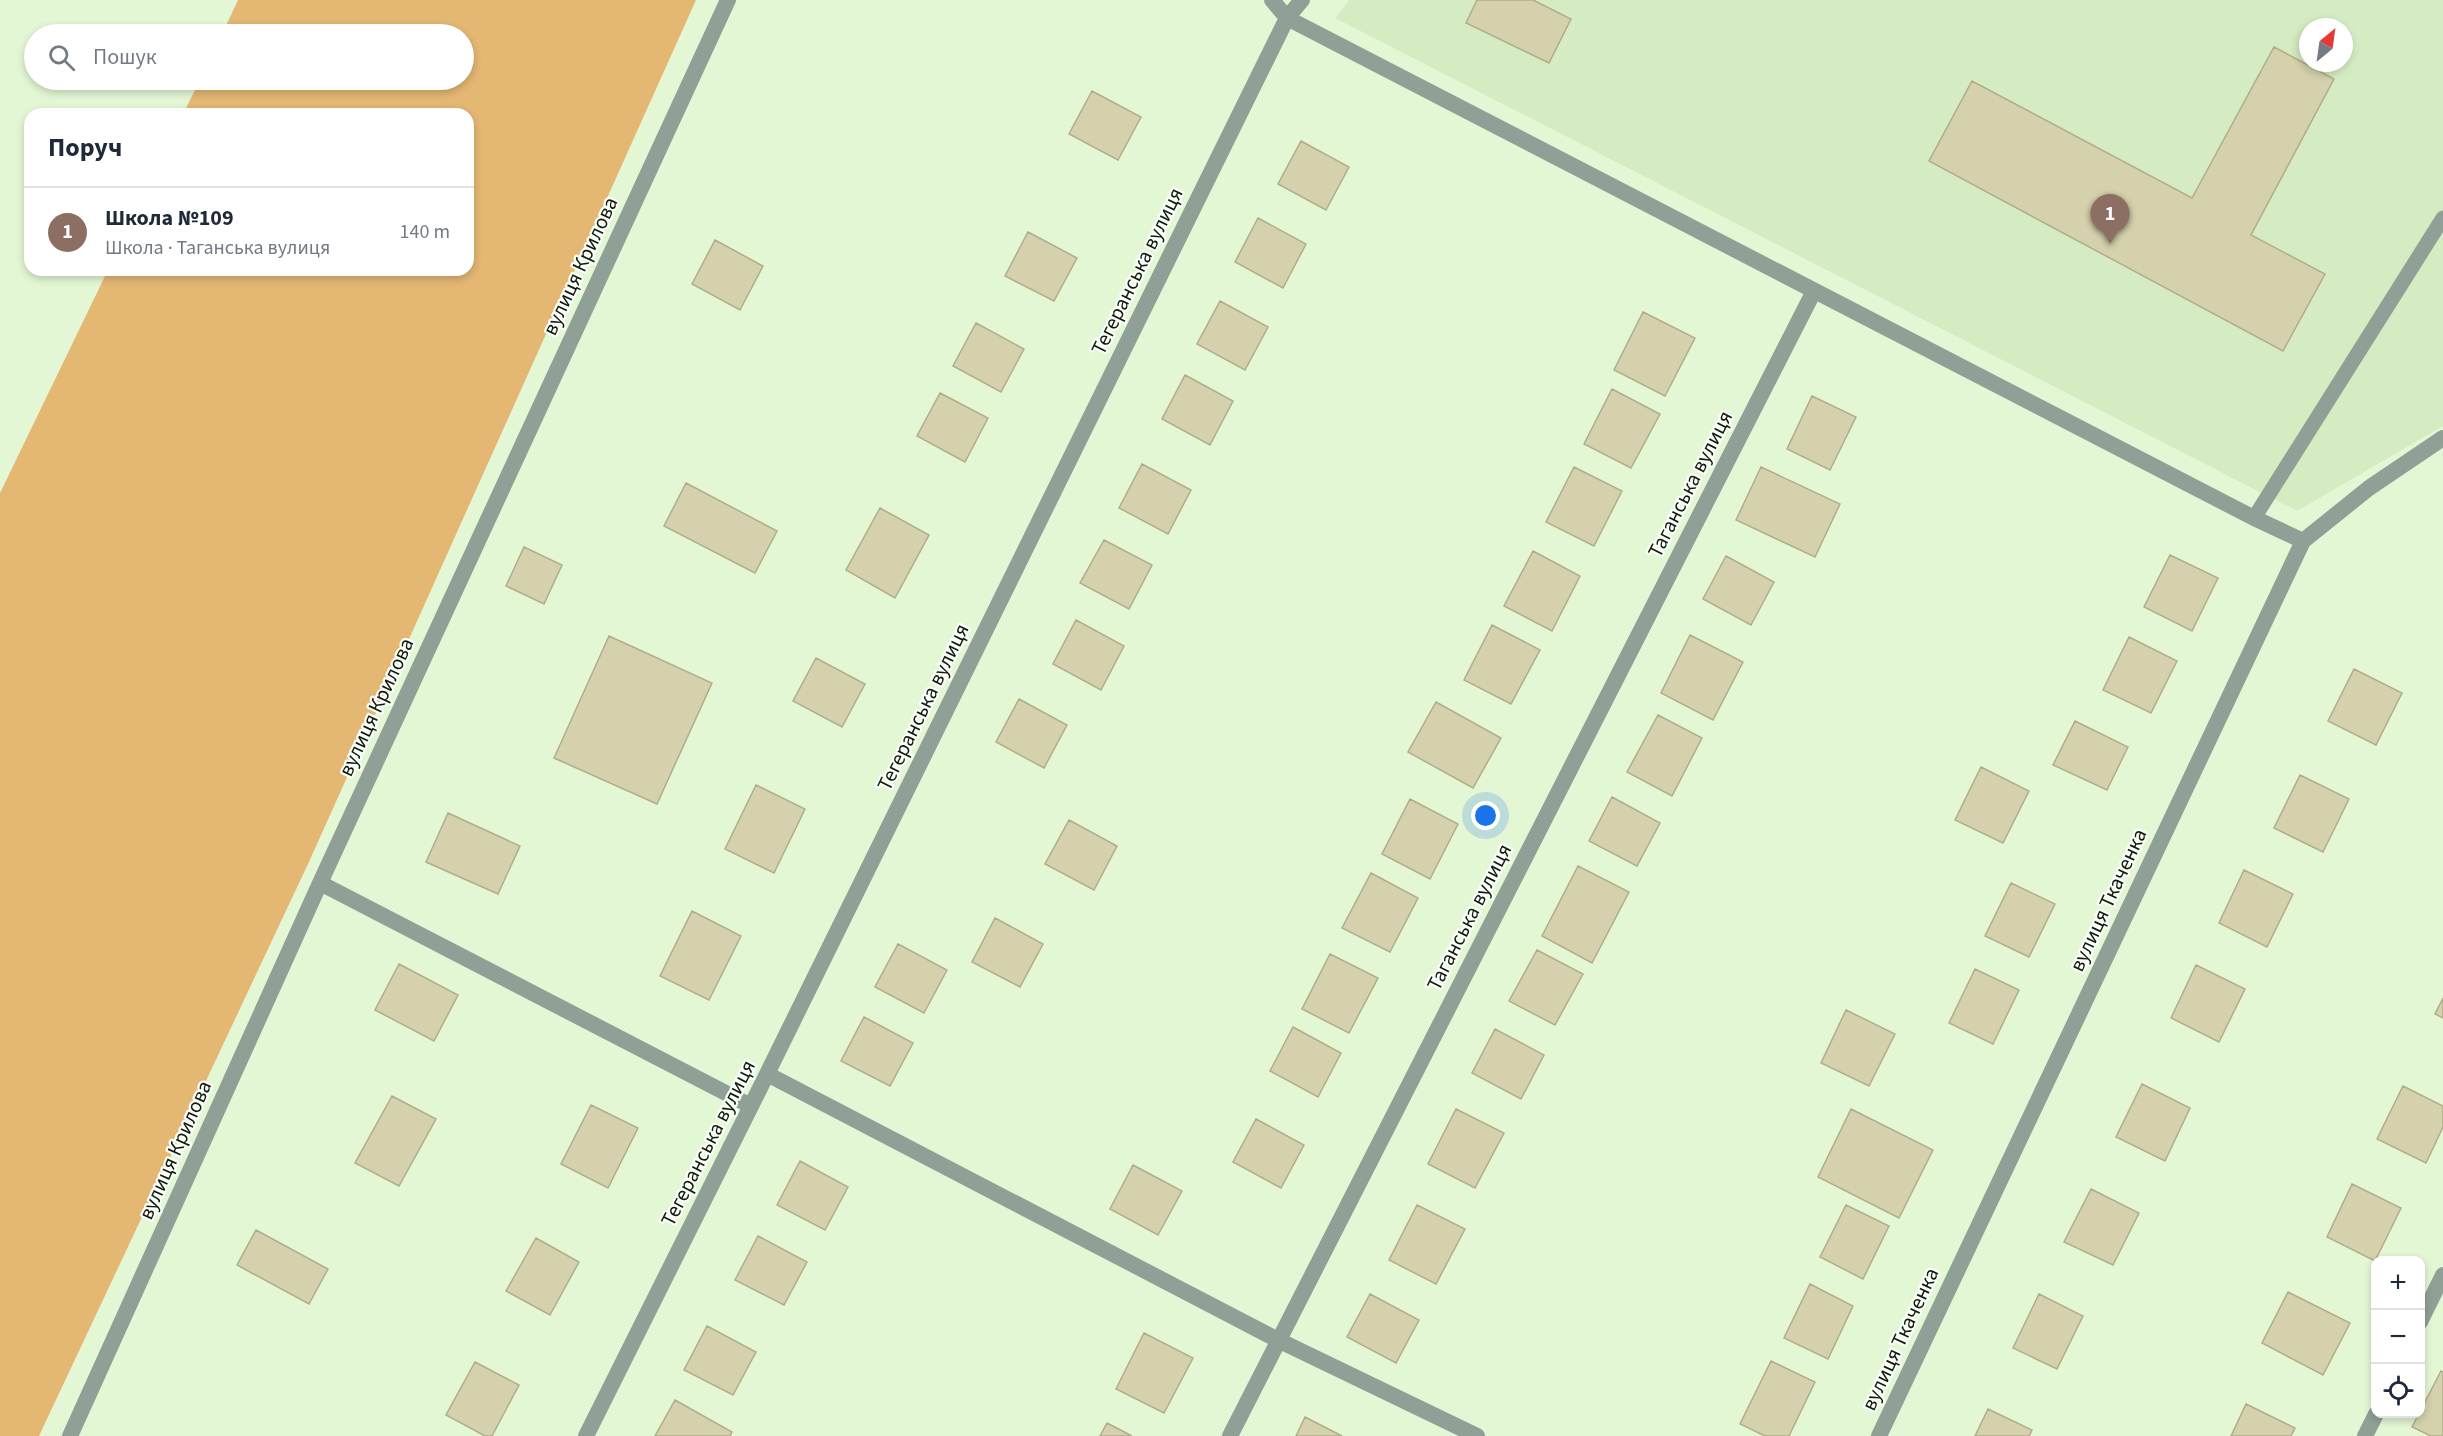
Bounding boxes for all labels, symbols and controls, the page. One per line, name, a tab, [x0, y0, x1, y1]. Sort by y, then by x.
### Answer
north arrow	[2299, 18, 2353, 72]
search box	[24, 24, 474, 90]
icon: search	[45, 41, 78, 74]
text: Пошук	[93, 41, 157, 73]
text: Поруч	[48, 129, 122, 166]
street label: Тегеранська вулиця	[1083, 182, 1191, 360]
street label: вулиця Крилова	[535, 192, 625, 340]
pin: 1	[2090, 194, 2130, 244]
text: Школа №109	[105, 202, 234, 234]
text: 1	[62, 218, 73, 246]
text: 140 m	[400, 218, 450, 246]
text: Школа · Таганська вулиця	[105, 234, 330, 262]
street label: Таганська вулиця	[1640, 405, 1740, 563]
street label: Тегеранська вулиця	[869, 618, 977, 796]
street label: вулиця Крилова	[331, 633, 421, 781]
your location	[1471, 801, 1500, 830]
street label: вулиця Ткаченка	[2062, 824, 2154, 976]
street label: Таганська вулиця	[1419, 838, 1519, 996]
street label: Тегеранська вулиця	[653, 1055, 763, 1231]
street label: вулиця Крилова	[131, 1076, 219, 1224]
map controls	[2371, 1256, 2425, 1418]
button: +	[2371, 1256, 2425, 1310]
street label: вулиця Ткаченка	[1854, 1263, 1946, 1415]
button: −	[2371, 1310, 2425, 1364]
button: locate	[2371, 1364, 2425, 1418]

